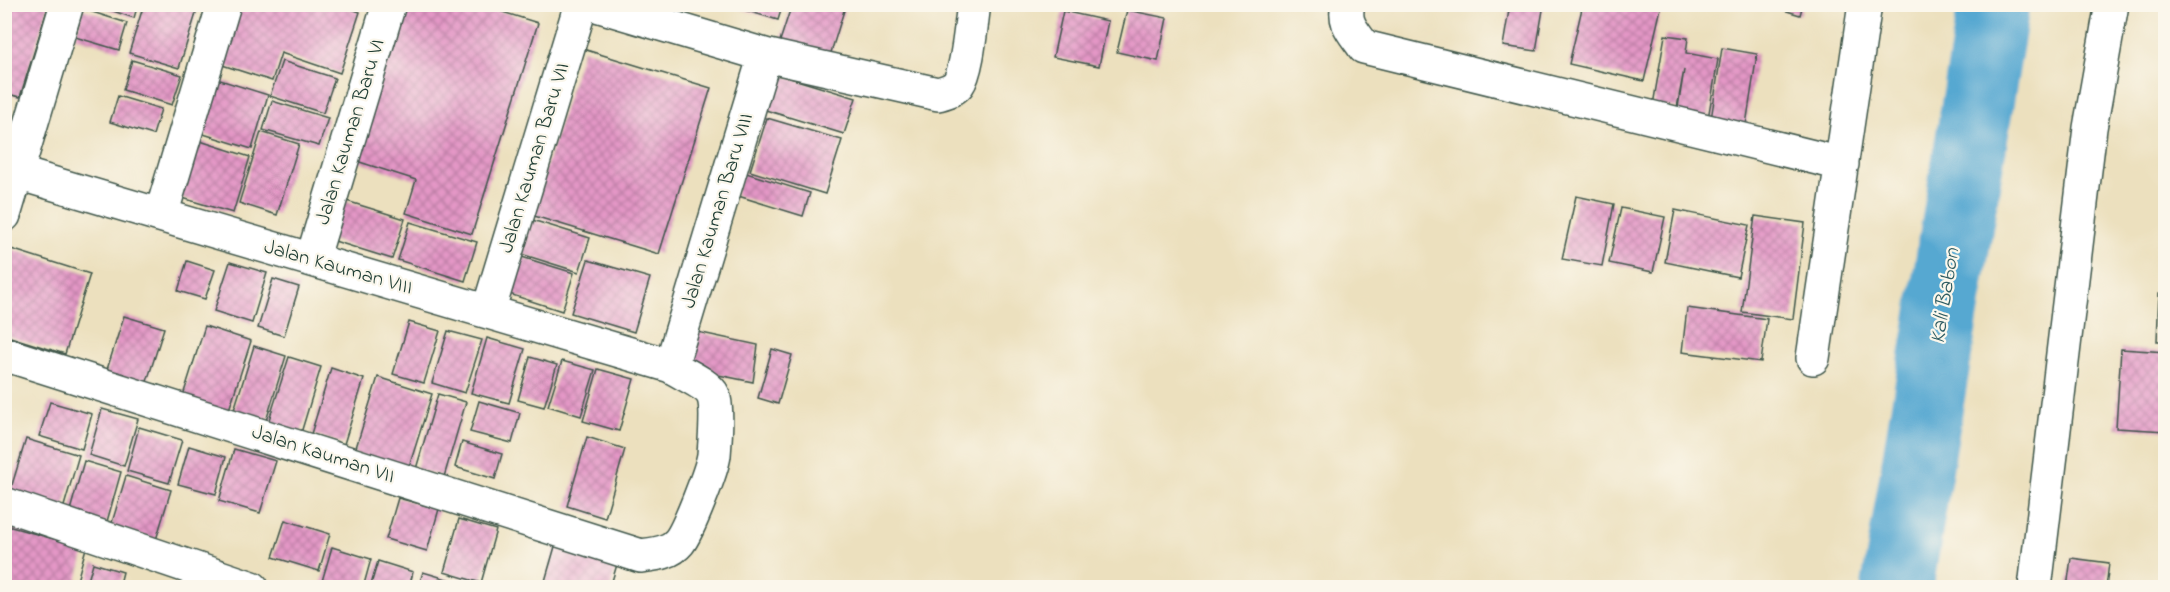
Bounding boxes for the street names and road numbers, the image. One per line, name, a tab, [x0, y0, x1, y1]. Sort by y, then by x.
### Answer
street label: Jalan Kauman Baru VI	[308, 35, 394, 229]
street label: Jalan Kauman Baru VII	[492, 59, 578, 257]
street label: Jalan Kauman Baru VIII	[674, 110, 762, 312]
street label: Jalan Kauman VIII	[260, 232, 416, 304]
street label: Jalan Kauman VII	[248, 418, 398, 492]

